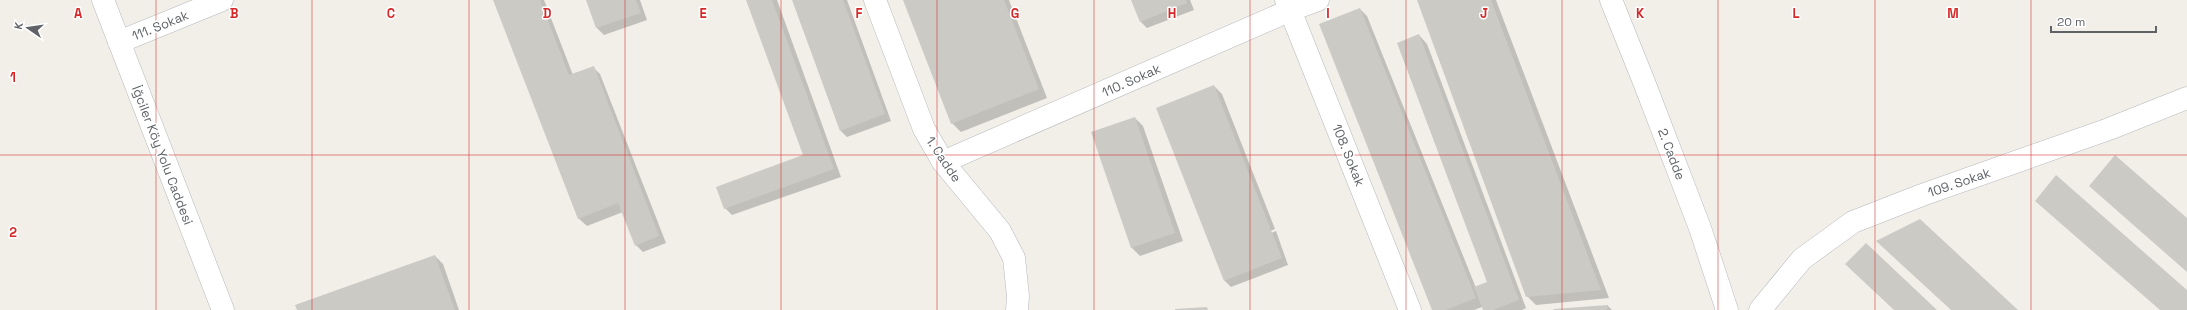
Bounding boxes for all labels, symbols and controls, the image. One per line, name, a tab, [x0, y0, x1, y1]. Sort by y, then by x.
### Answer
text: A	[74, 5, 83, 22]
text: B	[230, 5, 239, 22]
text: C	[387, 5, 395, 22]
text: D	[543, 5, 552, 22]
text: E	[699, 5, 707, 22]
text: F	[856, 5, 863, 22]
text: G	[1011, 5, 1019, 22]
text: H	[1168, 5, 1176, 22]
text: I	[1326, 5, 1330, 22]
text: J	[1480, 5, 1488, 22]
text: K	[1636, 5, 1645, 22]
text: L	[1792, 5, 1800, 22]
text: M	[1947, 5, 1959, 22]
street label: 111. Sokak	[129, 6, 191, 45]
north arrow	[8, 8, 48, 48]
scale bar	[2051, 8, 2156, 34]
text: 20 m	[2057, 14, 2085, 30]
text: K	[11, 21, 26, 31]
street label: 110. Sokak	[1099, 60, 1163, 101]
text: 1	[10, 69, 16, 86]
street label: İğciler Köy Yolu Caddesi	[128, 83, 197, 227]
street label: 108. Sokak	[1328, 122, 1369, 189]
street label: 2. Cadde	[1654, 126, 1689, 182]
street label: 1. Cadde	[922, 133, 965, 185]
street label: 109. Sokak	[1926, 164, 1993, 201]
text: 2	[9, 224, 17, 241]

